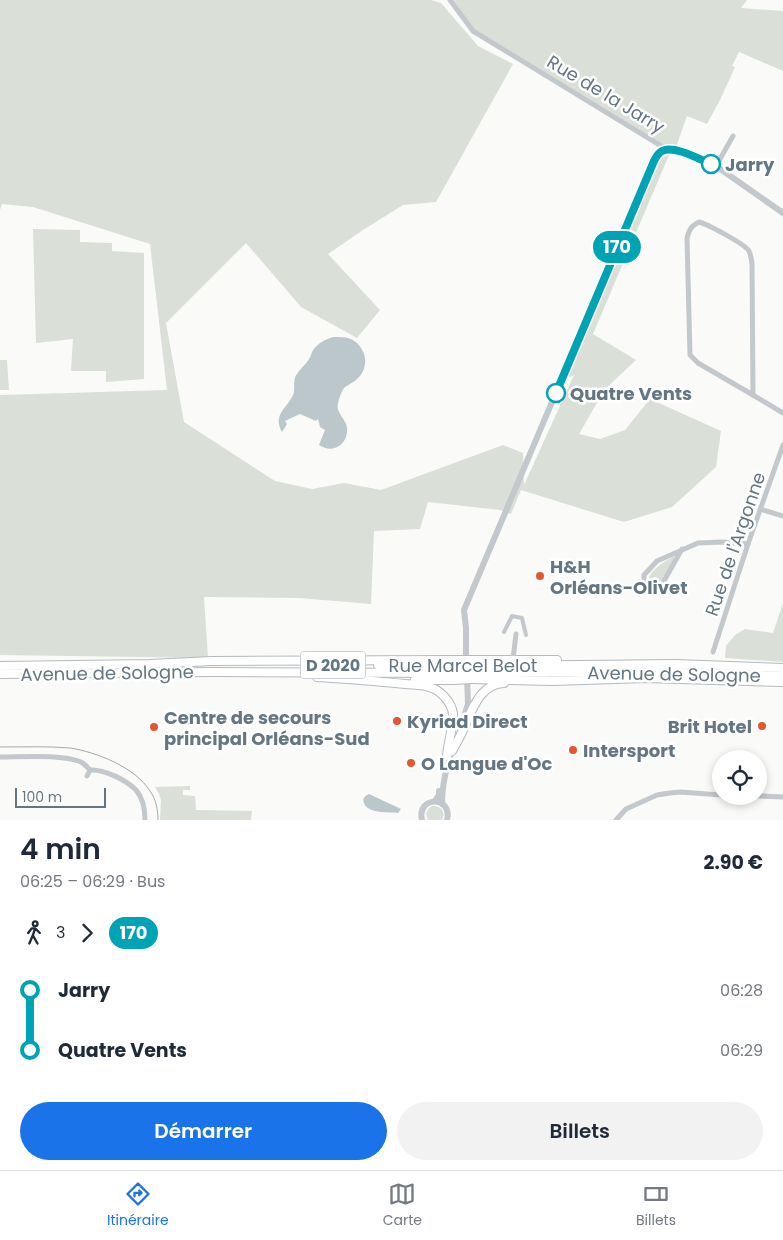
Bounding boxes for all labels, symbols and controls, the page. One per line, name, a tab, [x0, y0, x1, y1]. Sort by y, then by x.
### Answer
street label: Rue de la Jarry	[542, 49, 670, 139]
place label: Jarry	[725, 152, 775, 177]
marker: Jarry	[701, 154, 721, 174]
line badge: 170	[588, 231, 646, 263]
text: 170	[603, 234, 631, 259]
place label: Quatre Vents	[570, 381, 692, 406]
marker: Quatre Vents	[546, 383, 566, 403]
street label: Rue de l'Argonne	[699, 469, 771, 619]
place label: H&H Orléans-Olivet	[550, 554, 688, 600]
marker: H&H Orléans-Olivet	[534, 570, 546, 582]
road number: D 2020	[300, 652, 366, 678]
street label: Rue Marcel Belot	[389, 653, 537, 678]
street label: Avenue de Sologne	[20, 659, 194, 687]
street label: Avenue de Sologne	[587, 660, 761, 688]
place label: Centre de secours principal Orléans-Sud	[164, 705, 370, 751]
place label: Kyriad Direct	[407, 709, 528, 734]
place label: Brit Hotel	[668, 714, 752, 739]
marker: Kyriad Direct	[391, 715, 403, 727]
marker: Brit Hotel	[756, 720, 768, 732]
marker: Centre de secours principal Orléans-Sud	[148, 721, 160, 733]
place label: Intersport	[583, 738, 675, 763]
marker: Intersport	[567, 744, 579, 756]
map controls	[712, 750, 767, 805]
button: locate	[712, 750, 767, 805]
place label: O Langue d'Oc	[421, 751, 553, 776]
marker: O Langue d'Oc	[405, 757, 417, 769]
scale bar	[15, 785, 106, 808]
text: 100 m	[22, 787, 62, 807]
text: 4 min	[20, 830, 101, 869]
text: 2.90 €	[704, 849, 763, 876]
text: 06:25 – 06:29 · Bus	[20, 870, 165, 893]
icon: walk	[20, 919, 48, 947]
icon: forward	[73, 919, 101, 947]
text: 170	[119, 920, 148, 945]
text: 3	[56, 921, 65, 944]
text: Jarry	[58, 977, 110, 1004]
text: 06:28	[720, 979, 763, 1002]
text: Quatre Vents	[58, 1037, 187, 1064]
text: 06:29	[720, 1039, 763, 1062]
button: Démarrer	[20, 1102, 387, 1160]
button: Billets	[397, 1102, 763, 1160]
tab: Itinéraire	[107, 1180, 169, 1231]
tab: Carte	[383, 1180, 422, 1231]
tab: Billets	[636, 1180, 676, 1231]

